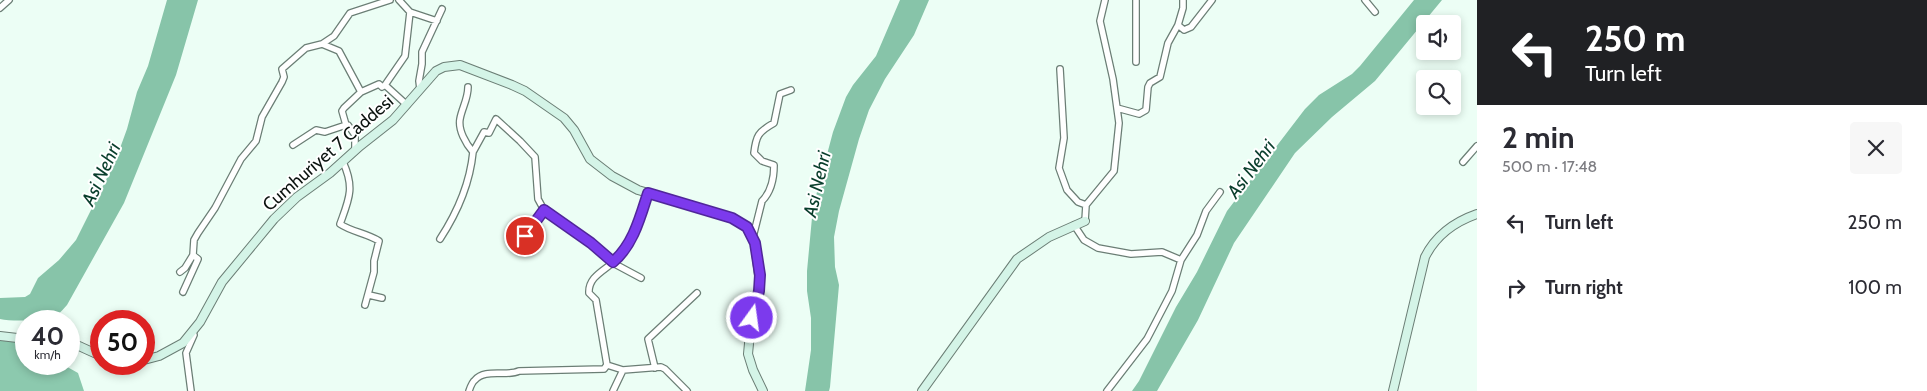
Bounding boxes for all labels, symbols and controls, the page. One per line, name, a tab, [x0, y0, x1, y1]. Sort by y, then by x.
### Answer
map controls	[1416, 15, 1461, 115]
button: sound	[1416, 15, 1461, 60]
text: 250 m	[1585, 17, 1685, 60]
icon: left	[1502, 20, 1567, 85]
text: Turn left	[1585, 60, 1662, 87]
button: search	[1416, 70, 1461, 115]
street label: Cumhuriyet 7 Caddesi	[258, 90, 398, 216]
text: 2 min	[1502, 119, 1574, 156]
button: close	[1850, 122, 1902, 174]
water label: Asi Nehri	[1221, 135, 1281, 203]
water label: Asi Nehri	[76, 138, 126, 210]
water label: Asi Nehri	[798, 148, 836, 220]
text: 500 m · 17:48	[1502, 157, 1597, 176]
icon: left	[1502, 209, 1530, 237]
text: Turn left	[1545, 211, 1613, 234]
text: 250 m	[1848, 211, 1902, 234]
pin	[504, 215, 546, 257]
icon: arrive	[511, 222, 539, 250]
icon: right	[1502, 274, 1530, 302]
text: Turn right	[1545, 276, 1623, 299]
text: 100 m	[1848, 276, 1902, 299]
position arrow	[725, 291, 777, 343]
speed limit sign: 50	[90, 310, 155, 375]
text: 40	[31, 321, 64, 351]
text: km/h	[34, 347, 61, 362]

